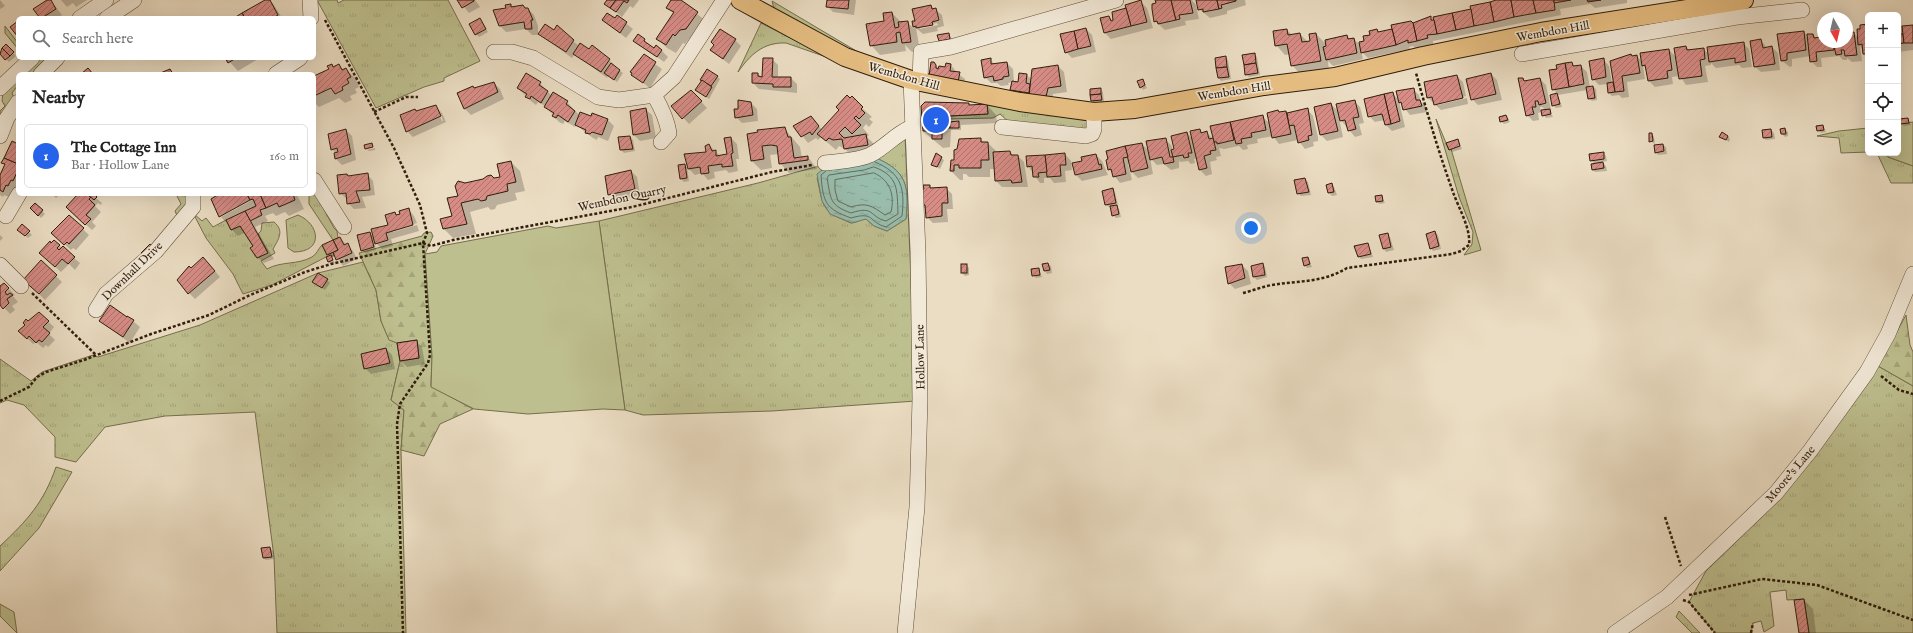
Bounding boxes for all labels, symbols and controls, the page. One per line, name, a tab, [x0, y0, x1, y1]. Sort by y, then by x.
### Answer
north arrow	[1817, 12, 1853, 48]
map controls	[1865, 12, 1901, 156]
button: +	[1865, 12, 1901, 48]
search box	[16, 16, 316, 60]
street label: Wembdon Hill	[1515, 18, 1591, 45]
icon: search	[30, 27, 52, 49]
text: Search here	[62, 29, 133, 48]
button: −	[1865, 48, 1901, 84]
street label: Wembdon Hill	[866, 59, 942, 94]
street label: Wembdon Hill	[1196, 78, 1272, 105]
button: locate	[1865, 84, 1901, 120]
text: Nearby	[32, 88, 85, 109]
pin: 1	[923, 105, 949, 135]
button: layers	[1865, 120, 1901, 156]
text: The Cottage Inn	[71, 138, 176, 157]
text: 1	[44, 148, 48, 165]
text: 160 m	[269, 148, 299, 165]
text: Bar · Hollow Lane	[71, 157, 170, 174]
street label: Wembdon Quarry	[577, 182, 668, 215]
your location	[1241, 218, 1261, 238]
street label: Downhall Drive	[99, 238, 166, 304]
street label: Hollow Lane	[912, 324, 929, 390]
street label: Moore's Lane	[1762, 442, 1819, 506]

